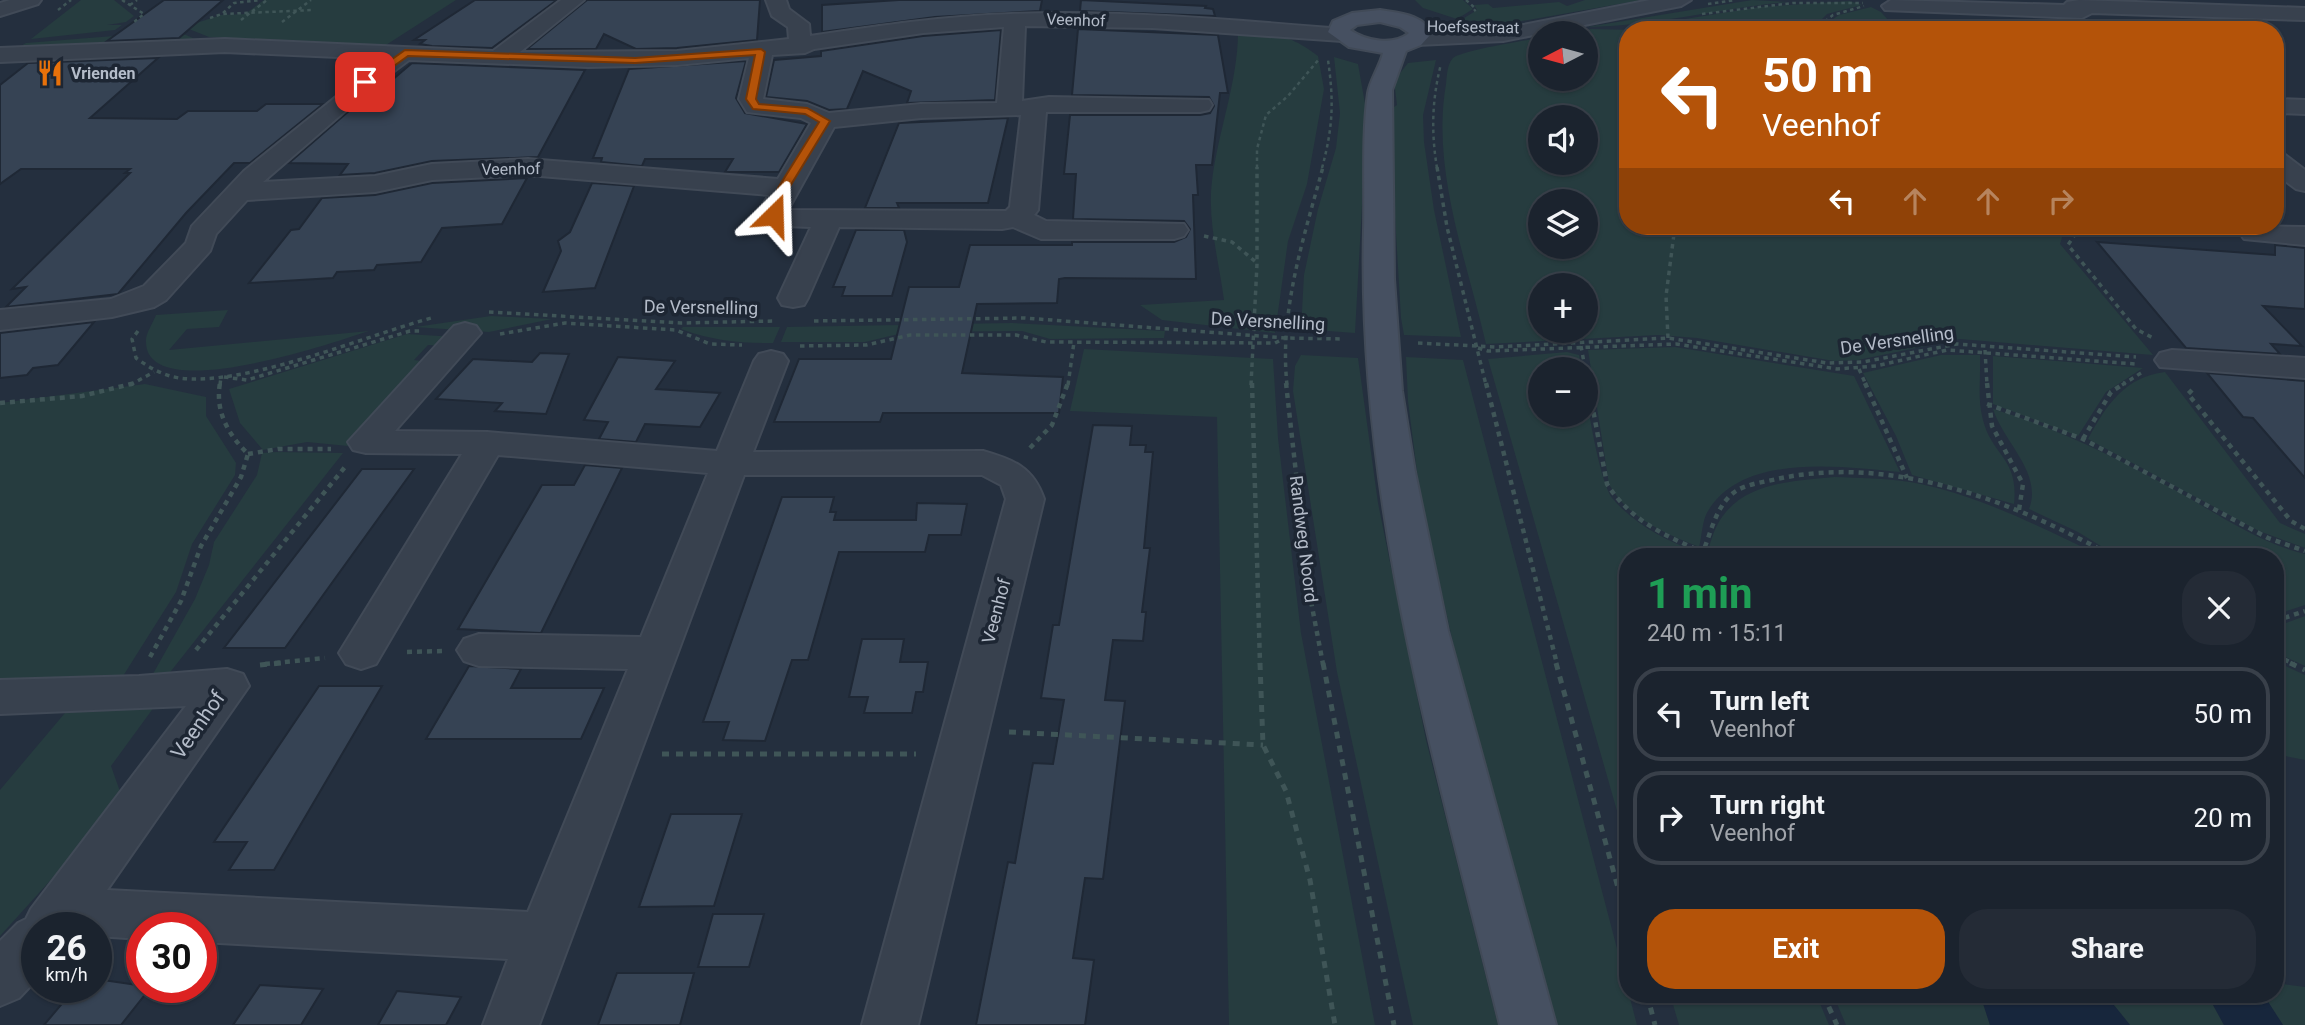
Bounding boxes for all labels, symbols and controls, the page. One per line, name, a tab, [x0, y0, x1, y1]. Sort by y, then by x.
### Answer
street label: Veenhof	[1046, 9, 1106, 31]
street label: Hoefsestraat	[1427, 17, 1519, 37]
north arrow	[1528, 21, 1598, 91]
map controls	[1528, 21, 1598, 427]
text: 50 m	[1762, 47, 1873, 104]
icon: left	[1647, 49, 1738, 140]
pin	[335, 52, 395, 112]
restaurant icon: Vrienden	[35, 58, 65, 88]
icon: arrive	[346, 63, 384, 101]
place label: Vrienden	[71, 64, 136, 83]
button: sound	[1528, 105, 1598, 175]
text: Veenhof	[1762, 106, 1880, 144]
street label: Veenhof	[481, 159, 541, 179]
position arrow	[737, 178, 811, 252]
icon: left	[1823, 182, 1861, 220]
icon: ahead	[1896, 182, 1934, 220]
icon: ahead	[1969, 182, 2007, 220]
icon: right	[2042, 182, 2080, 220]
button: layers	[1528, 189, 1598, 259]
button: +	[1528, 273, 1598, 343]
street label: De Versnelling	[644, 296, 758, 318]
street label: De Versnelling	[1210, 308, 1326, 334]
street label: De Versnelling	[1839, 322, 1955, 358]
button: −	[1528, 357, 1598, 427]
street label: Randweg Noord	[1286, 474, 1322, 604]
text: 1 min	[1647, 569, 1753, 618]
button: close	[2182, 571, 2256, 645]
street label: Veenhof	[977, 575, 1015, 646]
text: 240 m · 15:11	[1647, 620, 1786, 647]
street label: Veenhof	[166, 686, 230, 764]
text: Turn left	[1710, 686, 1809, 716]
icon: left	[1651, 695, 1689, 733]
text: 50 m	[2194, 699, 2252, 729]
text: Veenhof	[1710, 716, 1795, 743]
text: Turn right	[1710, 790, 1825, 820]
icon: right	[1651, 799, 1689, 837]
text: 20 m	[2194, 803, 2252, 833]
text: Veenhof	[1710, 820, 1795, 847]
button: Exit	[1647, 909, 1945, 989]
button: Share	[1959, 909, 2256, 989]
speed limit sign: 30	[126, 912, 217, 1003]
text: 26	[46, 928, 87, 969]
text: km/h	[45, 964, 88, 985]

